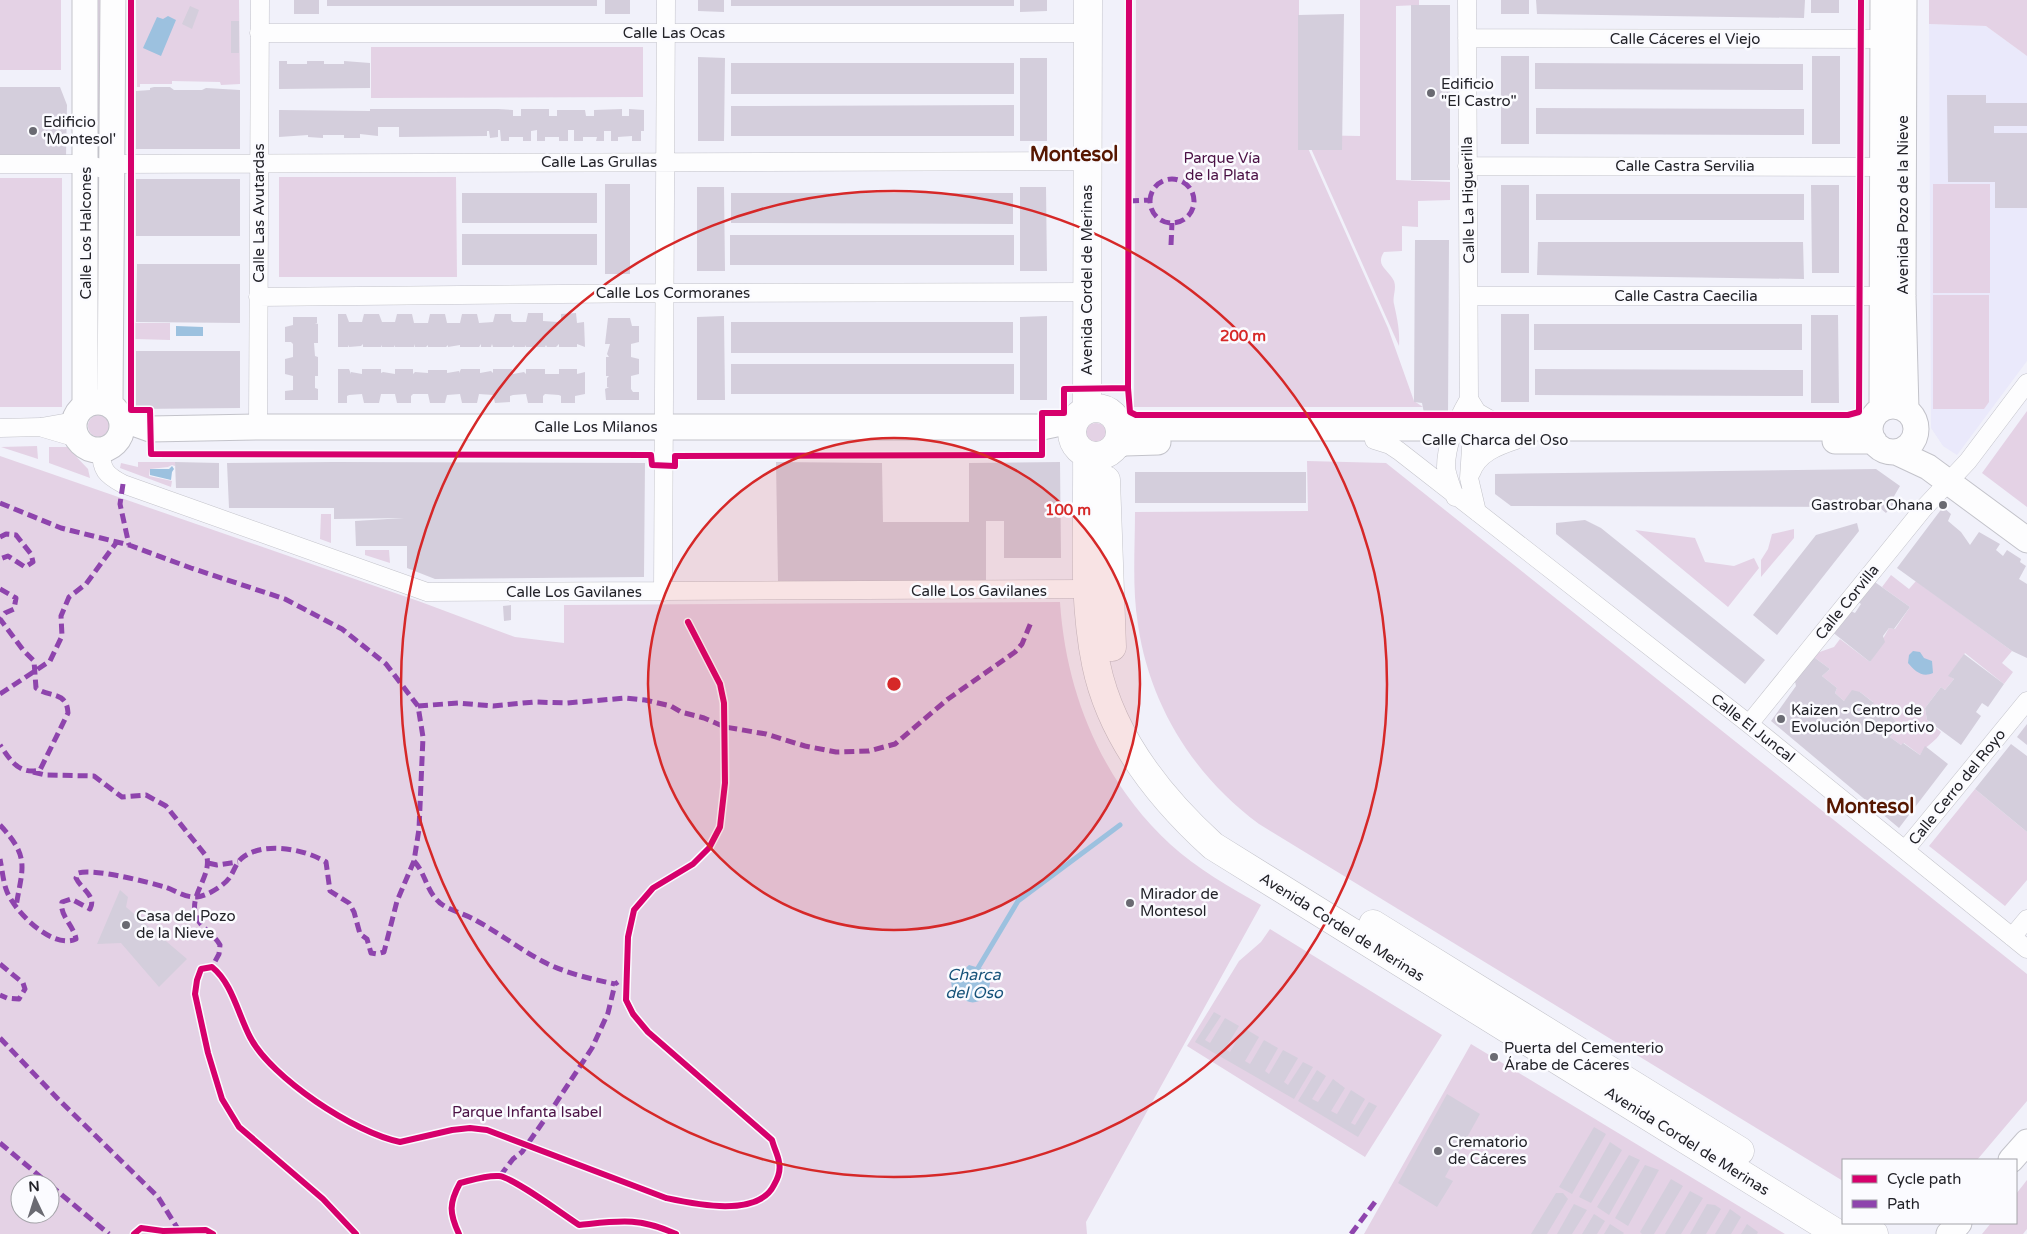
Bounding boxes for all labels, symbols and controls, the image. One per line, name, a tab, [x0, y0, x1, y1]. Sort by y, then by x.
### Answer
street label: Calle Las Ocas	[623, 24, 725, 42]
street label: Calle Cáceres el Viejo	[1610, 30, 1760, 48]
place label: Edificio "El Castro"	[1441, 75, 1517, 110]
marker: Edificio "El Castro"	[1425, 87, 1437, 99]
place label: Edificio 'Montesol'	[43, 113, 116, 148]
street label: Avenida Pozo de la Nieve	[1894, 115, 1912, 295]
marker: Edificio 'Montesol'	[27, 125, 39, 137]
street label: Calle La Higuerilla	[1458, 136, 1478, 264]
street label: Calle Las Avutardas	[250, 143, 268, 283]
district label: Montesol	[1030, 143, 1118, 167]
park label: Parque Vía de la Plata	[1183, 149, 1261, 184]
street label: Calle Las Grullas	[541, 153, 657, 171]
street label: Calle Castra Servilia	[1615, 157, 1755, 175]
street label: Calle Los Halcones	[77, 167, 95, 299]
street label: Avenida Cordel de Merinas	[1078, 185, 1096, 375]
street label: Calle Los Cormoranes	[596, 284, 750, 302]
street label: Calle Castra Caecilia	[1614, 287, 1758, 305]
text: 200 m	[1220, 327, 1266, 345]
street label: Calle Los Milanos	[534, 418, 658, 436]
street label: Calle Charca del Oso	[1422, 431, 1568, 449]
place label: Gastrobar Ohana	[1811, 496, 1933, 514]
marker: Gastrobar Ohana	[1937, 499, 1949, 511]
text: 100 m	[1045, 501, 1091, 519]
street label: Calle Corvilla	[1811, 561, 1883, 643]
street label: Calle Los Gavilanes	[911, 582, 1047, 600]
street label: Calle Los Gavilanes	[506, 583, 642, 601]
centre of rings	[885, 675, 903, 693]
street label: Calle El Juncal	[1708, 690, 1798, 766]
place label: Kaizen - Centro de Evolución Deportivo	[1791, 701, 1934, 736]
marker: Kaizen - Centro de Evolución Deportivo	[1775, 713, 1787, 725]
street label: Calle Cerro del Royo	[1905, 725, 2009, 849]
district label: Montesol	[1826, 795, 1914, 819]
street label: Avenida Cordel de Merinas	[1256, 869, 1428, 985]
place label: Mirador de Montesol	[1140, 885, 1218, 920]
marker: Mirador de Montesol	[1124, 897, 1136, 909]
place label: Casa del Pozo de la Nieve	[136, 907, 236, 942]
marker: Casa del Pozo de la Nieve	[120, 919, 132, 931]
water label: Charca del Oso	[945, 965, 1004, 1003]
place label: Puerta del Cementerio Árabe de Cáceres	[1504, 1039, 1664, 1074]
marker: Puerta del Cementerio Árabe de Cáceres	[1488, 1051, 1500, 1063]
street label: Avenida Cordel de Merinas	[1601, 1083, 1773, 1199]
park label: Parque Infanta Isabel	[452, 1103, 602, 1121]
place label: Crematorio de Cáceres	[1448, 1133, 1528, 1168]
marker: Crematorio de Cáceres	[1432, 1145, 1444, 1157]
legend	[1842, 1159, 2017, 1224]
text: Cycle path	[1887, 1170, 1961, 1188]
north arrow	[10, 1174, 60, 1224]
text: N	[28, 1178, 40, 1195]
text: Path	[1887, 1195, 1920, 1213]

